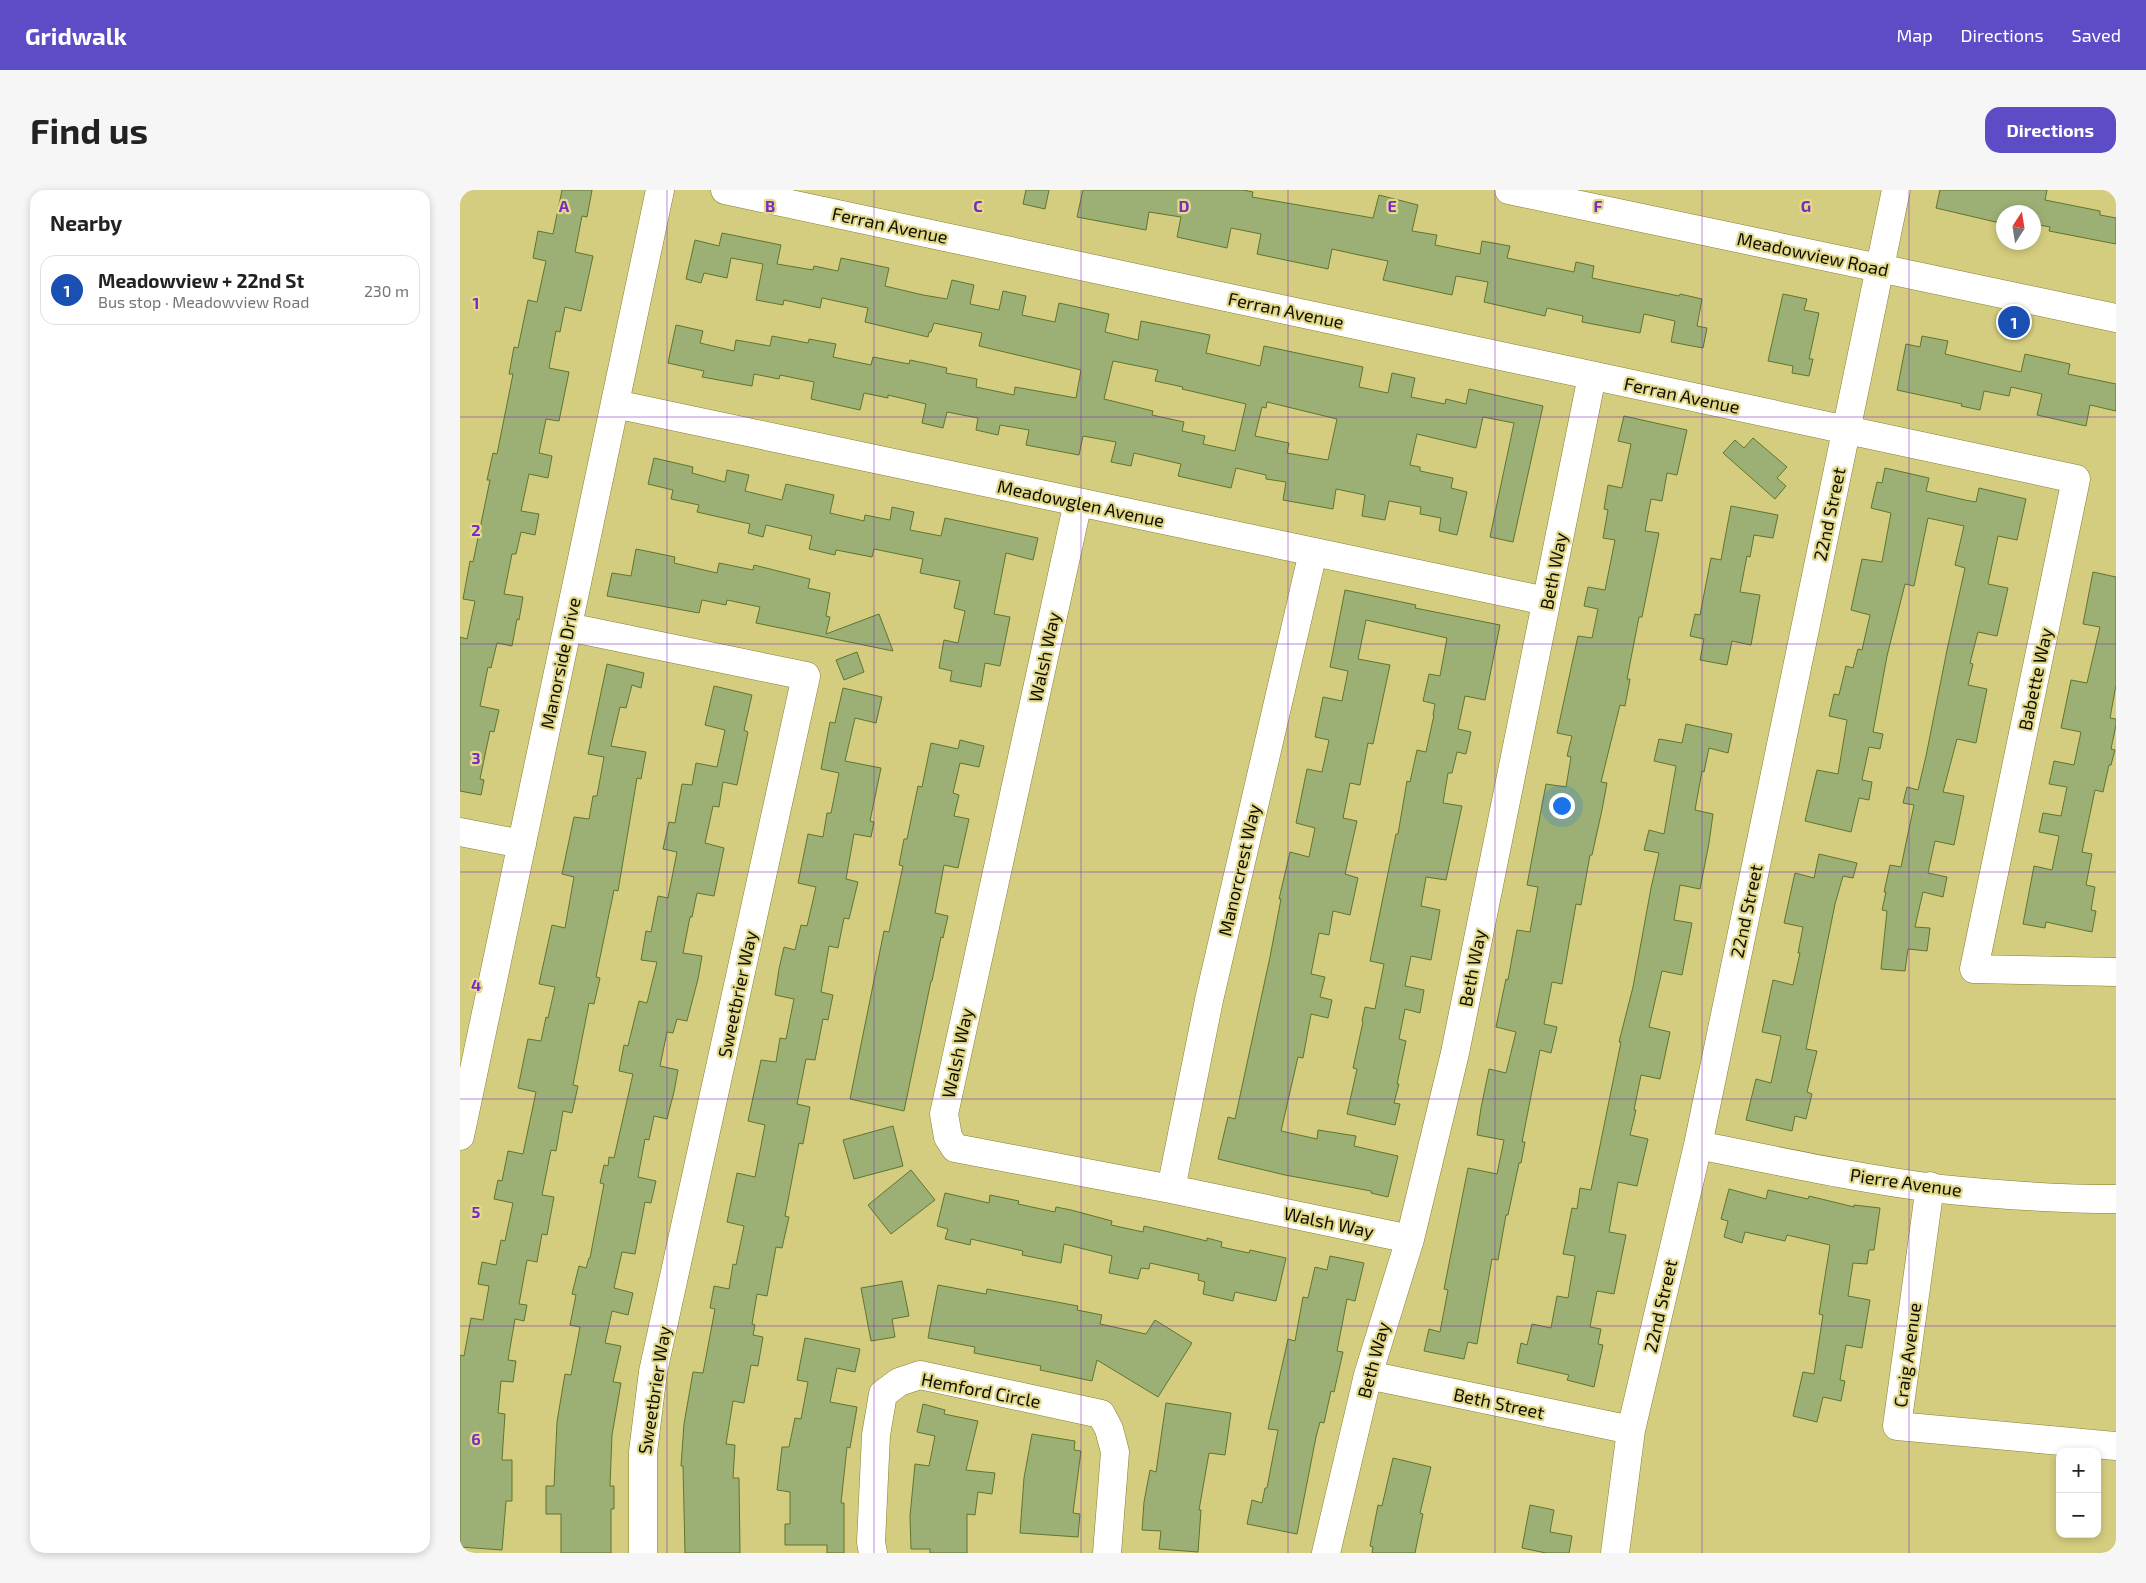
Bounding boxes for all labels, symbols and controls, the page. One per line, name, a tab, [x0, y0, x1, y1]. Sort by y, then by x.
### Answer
text: Gridwalk	[25, 21, 127, 50]
text: Map	[1896, 24, 1933, 46]
text: Directions	[1961, 24, 2044, 46]
text: Saved	[2072, 24, 2121, 46]
button: Directions	[1985, 107, 2116, 153]
text: Find us	[30, 109, 148, 151]
text: A	[559, 196, 570, 215]
text: B	[765, 196, 775, 215]
text: C	[973, 196, 983, 215]
text: D	[1179, 196, 1190, 215]
text: E	[1387, 196, 1397, 215]
text: F	[1594, 196, 1603, 215]
text: G	[1801, 196, 1811, 215]
street label: Ferran Avenue	[830, 202, 950, 248]
north arrow	[1996, 205, 2041, 250]
text: Nearby	[50, 210, 122, 235]
street label: Meadowview Road	[1735, 227, 1891, 281]
text: Meadowview + 22nd St	[98, 269, 304, 292]
text: 1	[64, 281, 70, 300]
text: 230 m	[364, 281, 409, 300]
street label: Ferran Avenue	[1226, 287, 1346, 333]
text: Bus stop · Meadowview Road	[98, 292, 309, 311]
text: 1	[473, 293, 479, 312]
pin: 1	[1998, 303, 2030, 341]
street label: Ferran Avenue	[1622, 372, 1742, 418]
street label: 22nd Street	[1808, 465, 1850, 563]
street label: Meadowglen Avenue	[996, 475, 1166, 531]
text: 2	[471, 520, 481, 539]
street label: Beth Way	[1535, 530, 1571, 611]
street label: Manorside Drive	[535, 595, 585, 731]
street label: Walsh Way	[1024, 609, 1064, 704]
street label: Babette Way	[2013, 625, 2057, 732]
text: 3	[471, 748, 481, 767]
your location	[1549, 793, 1575, 819]
street label: Manorcrest Way	[1213, 801, 1265, 938]
street label: 22nd Street	[1725, 862, 1767, 960]
street label: Beth Way	[1454, 927, 1490, 1008]
street label: Sweetbrier Way	[713, 928, 761, 1060]
text: 4	[471, 975, 481, 994]
street label: Walsh Way	[937, 1005, 977, 1100]
street label: Pierre Avenue	[1849, 1163, 1963, 1201]
text: 5	[472, 1202, 481, 1221]
street label: Walsh Way	[1282, 1202, 1377, 1242]
street label: 22nd Street	[1639, 1257, 1681, 1355]
street label: Craig Avenue	[1889, 1301, 1925, 1409]
street label: Beth Way	[1352, 1319, 1394, 1401]
street label: Sweetbrier Way	[633, 1324, 675, 1456]
street label: Hemford Circle	[919, 1368, 1043, 1412]
street label: Beth Street	[1452, 1383, 1547, 1423]
text: 6	[471, 1429, 481, 1448]
map controls	[2056, 1448, 2101, 1538]
button: +	[2056, 1448, 2101, 1493]
button: −	[2056, 1493, 2101, 1538]

